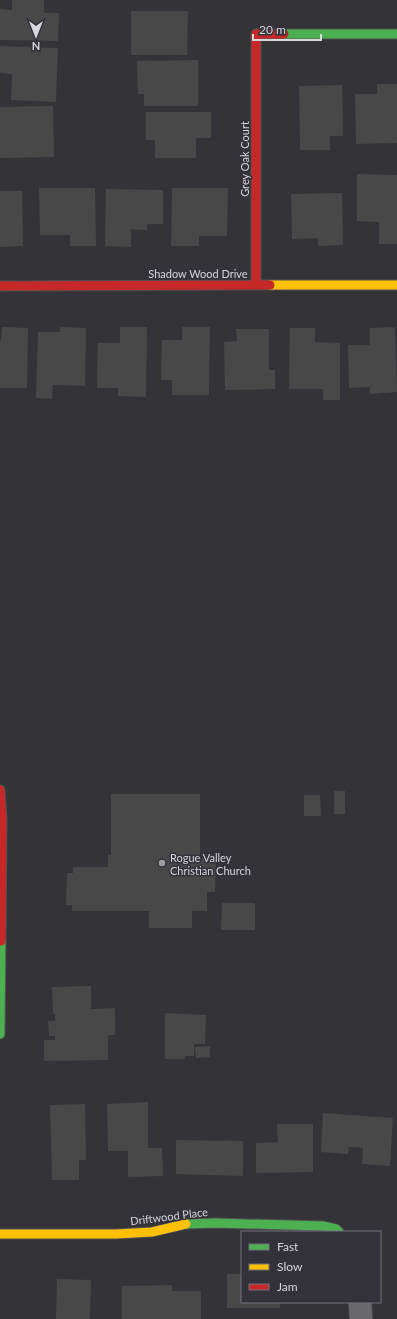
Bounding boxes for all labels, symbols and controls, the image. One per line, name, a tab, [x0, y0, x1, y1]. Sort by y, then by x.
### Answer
north arrow	[16, 16, 56, 56]
scale bar	[253, 16, 321, 42]
text: 20 m	[259, 22, 286, 37]
text: N	[32, 40, 40, 53]
street label: Grey Oak Court	[238, 121, 251, 197]
street label: Shadow Wood Drive	[148, 267, 248, 280]
place label: Rogue Valley Christian Church	[170, 851, 251, 877]
marker: Rogue Valley Christian Church	[157, 858, 167, 868]
street label: Driftwood Place	[129, 1205, 209, 1227]
legend	[241, 1231, 381, 1303]
text: Fast	[277, 1239, 299, 1254]
text: Slow	[277, 1259, 303, 1274]
text: Jam	[277, 1279, 298, 1294]

